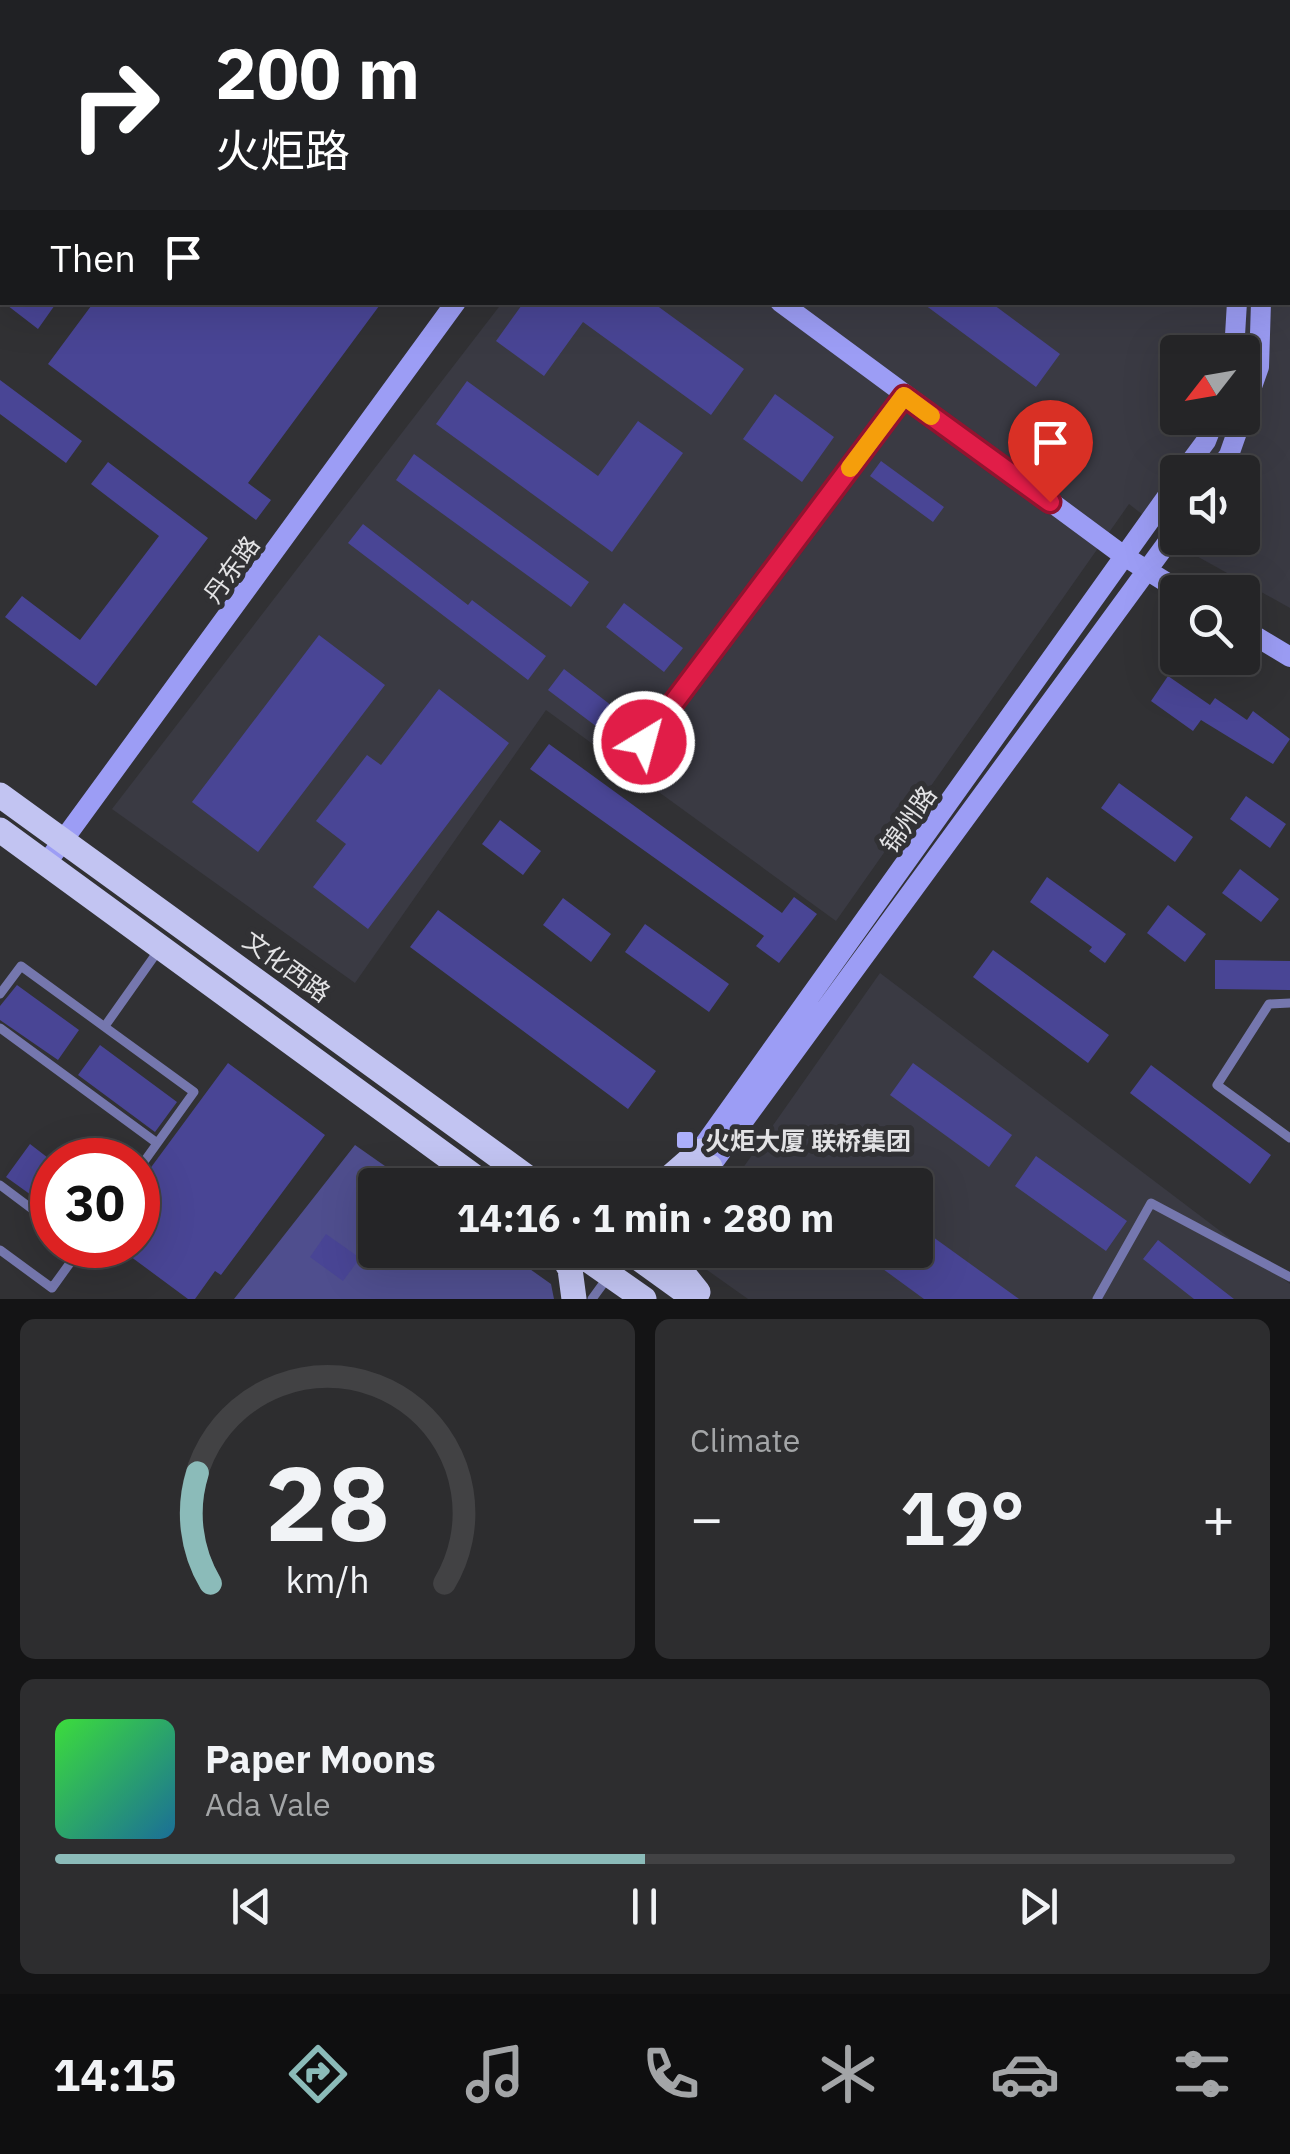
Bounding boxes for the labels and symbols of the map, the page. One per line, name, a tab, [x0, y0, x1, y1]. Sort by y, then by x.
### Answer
north arrow	[1160, 335, 1260, 435]
pin	[1008, 400, 1093, 503]
street label: 丹东路	[196, 529, 266, 609]
position arrow	[592, 690, 696, 794]
street label: 锦州路	[873, 779, 943, 859]
street label: 文化西路	[237, 923, 337, 1009]
place label: 火炬大厦 联桥集团	[705, 1124, 911, 1157]
marker: 火炬大厦 联桥集团	[674, 1129, 696, 1151]
speed limit sign: 30	[30, 1138, 160, 1268]

